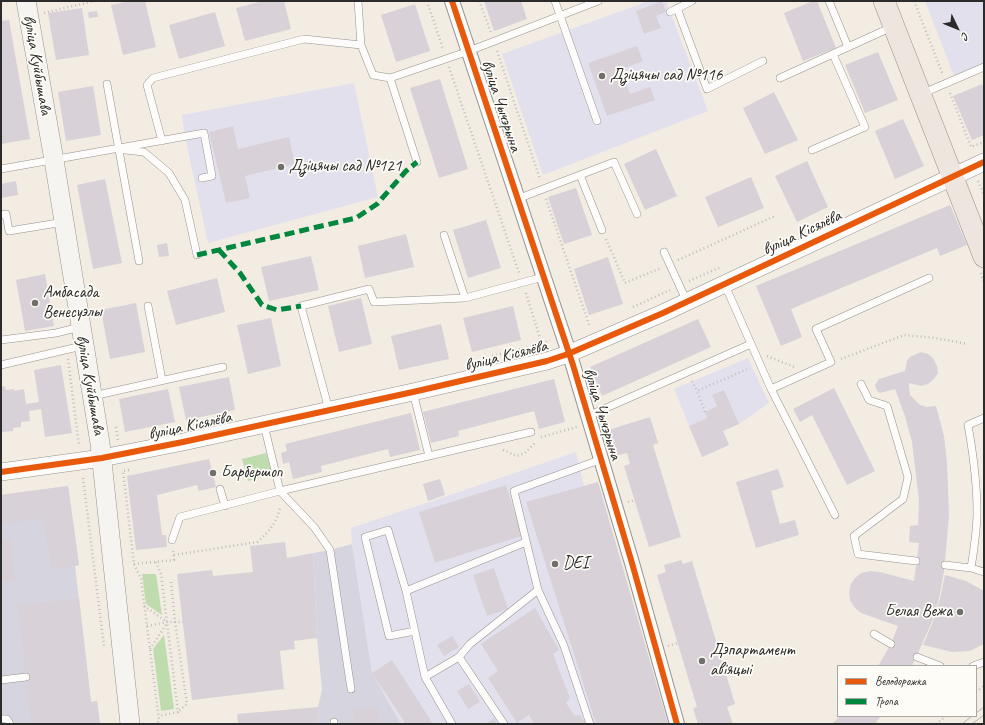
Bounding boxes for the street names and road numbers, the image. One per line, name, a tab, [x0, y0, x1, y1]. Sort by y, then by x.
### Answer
street label: вуліца Куйбышава	[18, 13, 56, 117]
street label: вуліца Чычэрына	[477, 57, 525, 155]
street label: вуліца Кісялёва	[759, 206, 845, 260]
street label: вуліца Куйбышава	[71, 333, 109, 437]
street label: вуліца Кісялёва	[463, 336, 549, 376]
street label: вуліца Чычэрына	[578, 365, 626, 463]
street label: вуліца Кісялёва	[147, 407, 233, 445]

